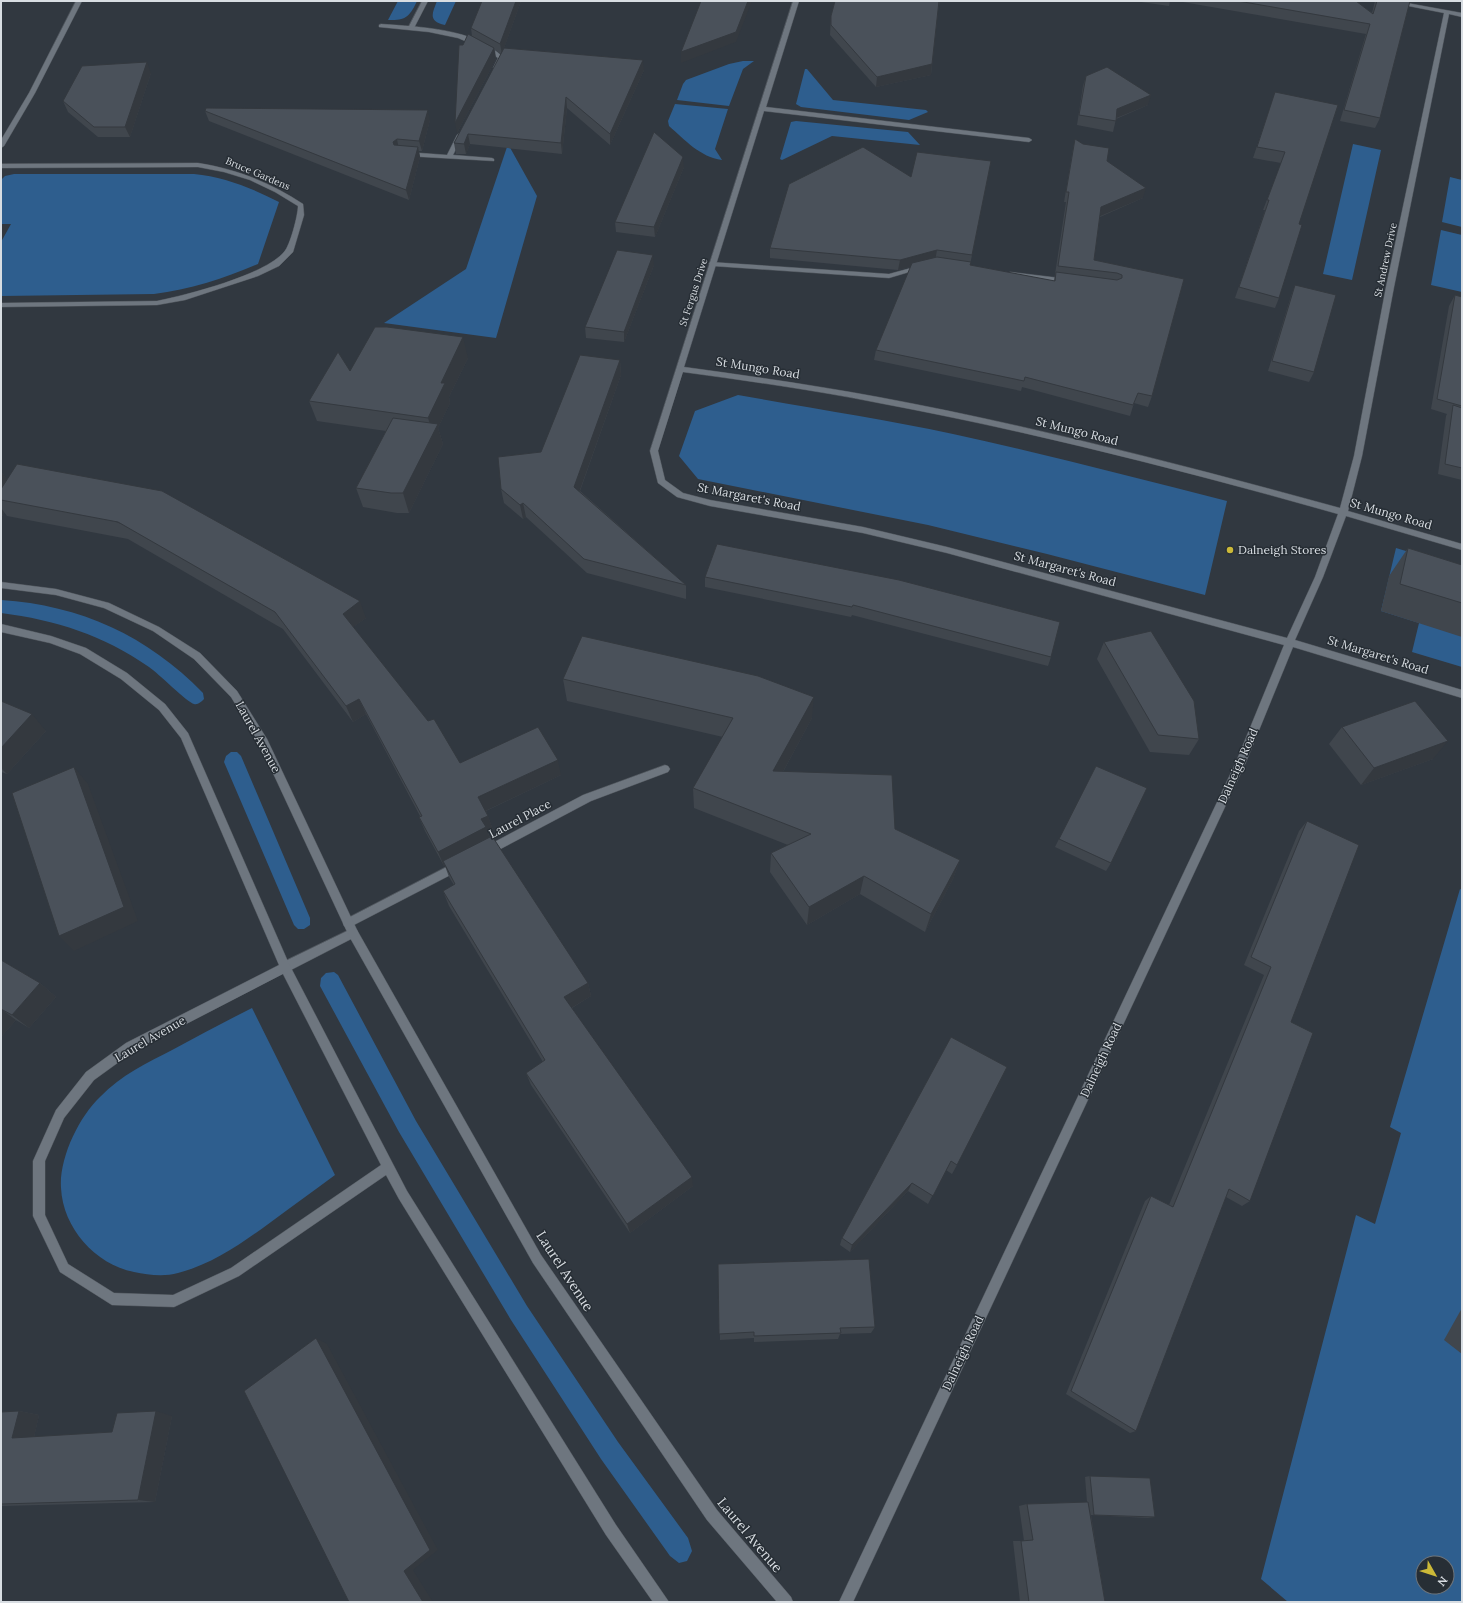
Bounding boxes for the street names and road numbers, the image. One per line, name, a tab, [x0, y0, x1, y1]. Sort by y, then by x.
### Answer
street label: Bruce Gardens	[224, 154, 292, 193]
street label: St Andrew Drive	[1371, 221, 1400, 298]
street label: St Fergus Drive	[676, 256, 711, 328]
street label: St Mungo Road	[715, 353, 801, 382]
street label: St Mungo Road	[1034, 413, 1120, 448]
street label: St Margaret's Road	[696, 479, 802, 514]
street label: St Mungo Road	[1348, 495, 1434, 532]
street label: St Margaret's Road	[1012, 548, 1118, 589]
street label: St Margaret's Road	[1326, 632, 1431, 677]
street label: Laurel Avenue	[233, 698, 284, 775]
street label: Dalneigh Road	[1214, 726, 1261, 806]
street label: Laurel Place	[486, 796, 554, 841]
street label: Laurel Avenue	[112, 1012, 188, 1065]
street label: Dalneigh Road	[1077, 1020, 1124, 1099]
street label: Laurel Avenue	[532, 1227, 598, 1315]
street label: Dalneigh Road	[939, 1313, 986, 1392]
street label: Laurel Avenue	[713, 1494, 787, 1577]

